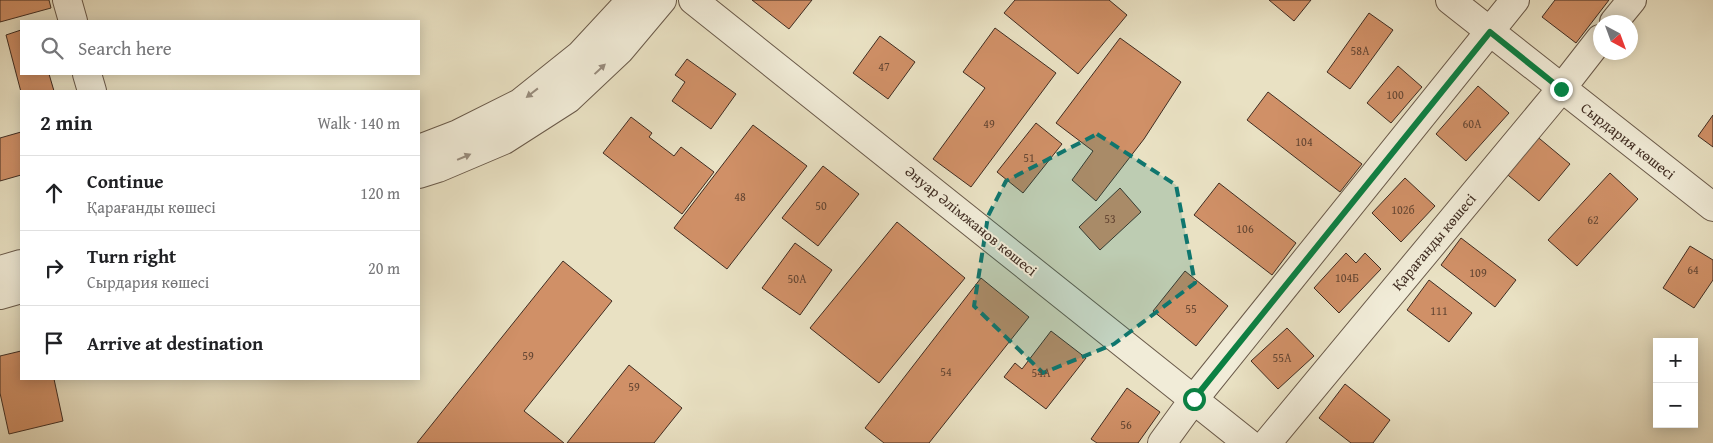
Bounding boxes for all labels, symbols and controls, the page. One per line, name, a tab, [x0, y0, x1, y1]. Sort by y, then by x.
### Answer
north arrow	[1593, 15, 1638, 60]
search box	[20, 20, 420, 75]
icon: search	[38, 34, 66, 62]
text: Search here	[78, 34, 172, 62]
house number: 58А	[1351, 42, 1370, 59]
house number: 47	[878, 58, 890, 75]
one-way arrow	[593, 63, 605, 75]
route end	[1550, 78, 1573, 101]
house number: 100	[1386, 86, 1404, 103]
one-way arrow	[526, 88, 539, 99]
street label: Сырдария көшесі	[1577, 97, 1680, 184]
text: 2 min	[40, 107, 92, 138]
text: Walk · 140 m	[317, 111, 400, 135]
house number: 49	[983, 115, 995, 132]
house number: 60А	[1463, 115, 1482, 132]
house number: 104	[1295, 133, 1313, 150]
house number: 51	[1023, 149, 1035, 166]
one-way arrow	[457, 152, 471, 160]
street label: Әнуар Әлімжанов көшесі	[901, 161, 1042, 281]
text: Continue	[87, 167, 164, 195]
icon: ahead	[40, 179, 68, 207]
text: 120 m	[360, 181, 400, 205]
house number: 48	[734, 188, 746, 205]
street label: Қарағанды көшесі	[1387, 189, 1480, 295]
text: Қарағанды көшесі	[87, 195, 216, 219]
house number: 50	[815, 197, 827, 214]
house number: 102б	[1391, 201, 1415, 218]
house number: 53	[1104, 210, 1116, 227]
house number: 62	[1587, 211, 1599, 228]
house number: 106	[1236, 220, 1254, 237]
text: Turn right	[87, 242, 176, 270]
icon: right	[40, 254, 68, 282]
text: 20 m	[368, 256, 400, 280]
house number: 64	[1687, 261, 1699, 278]
house number: 109	[1469, 264, 1487, 281]
house number: 104Б	[1335, 269, 1359, 286]
text: Сырдария көшесі	[87, 270, 209, 294]
house number: 50А	[788, 270, 807, 287]
house number: 55	[1185, 300, 1197, 317]
house number: 111	[1430, 302, 1448, 319]
icon: arrive	[40, 329, 68, 357]
text: Arrive at destination	[87, 329, 263, 357]
map controls	[1653, 338, 1698, 428]
button: +	[1653, 338, 1698, 383]
house number: 59	[522, 347, 534, 364]
house number: 55А	[1273, 349, 1292, 366]
house number: 54	[940, 363, 952, 380]
house number: 54А	[1032, 364, 1051, 381]
house number: 59	[628, 378, 640, 395]
button: −	[1653, 383, 1698, 428]
route start	[1183, 388, 1206, 411]
house number: 56	[1120, 416, 1132, 433]

